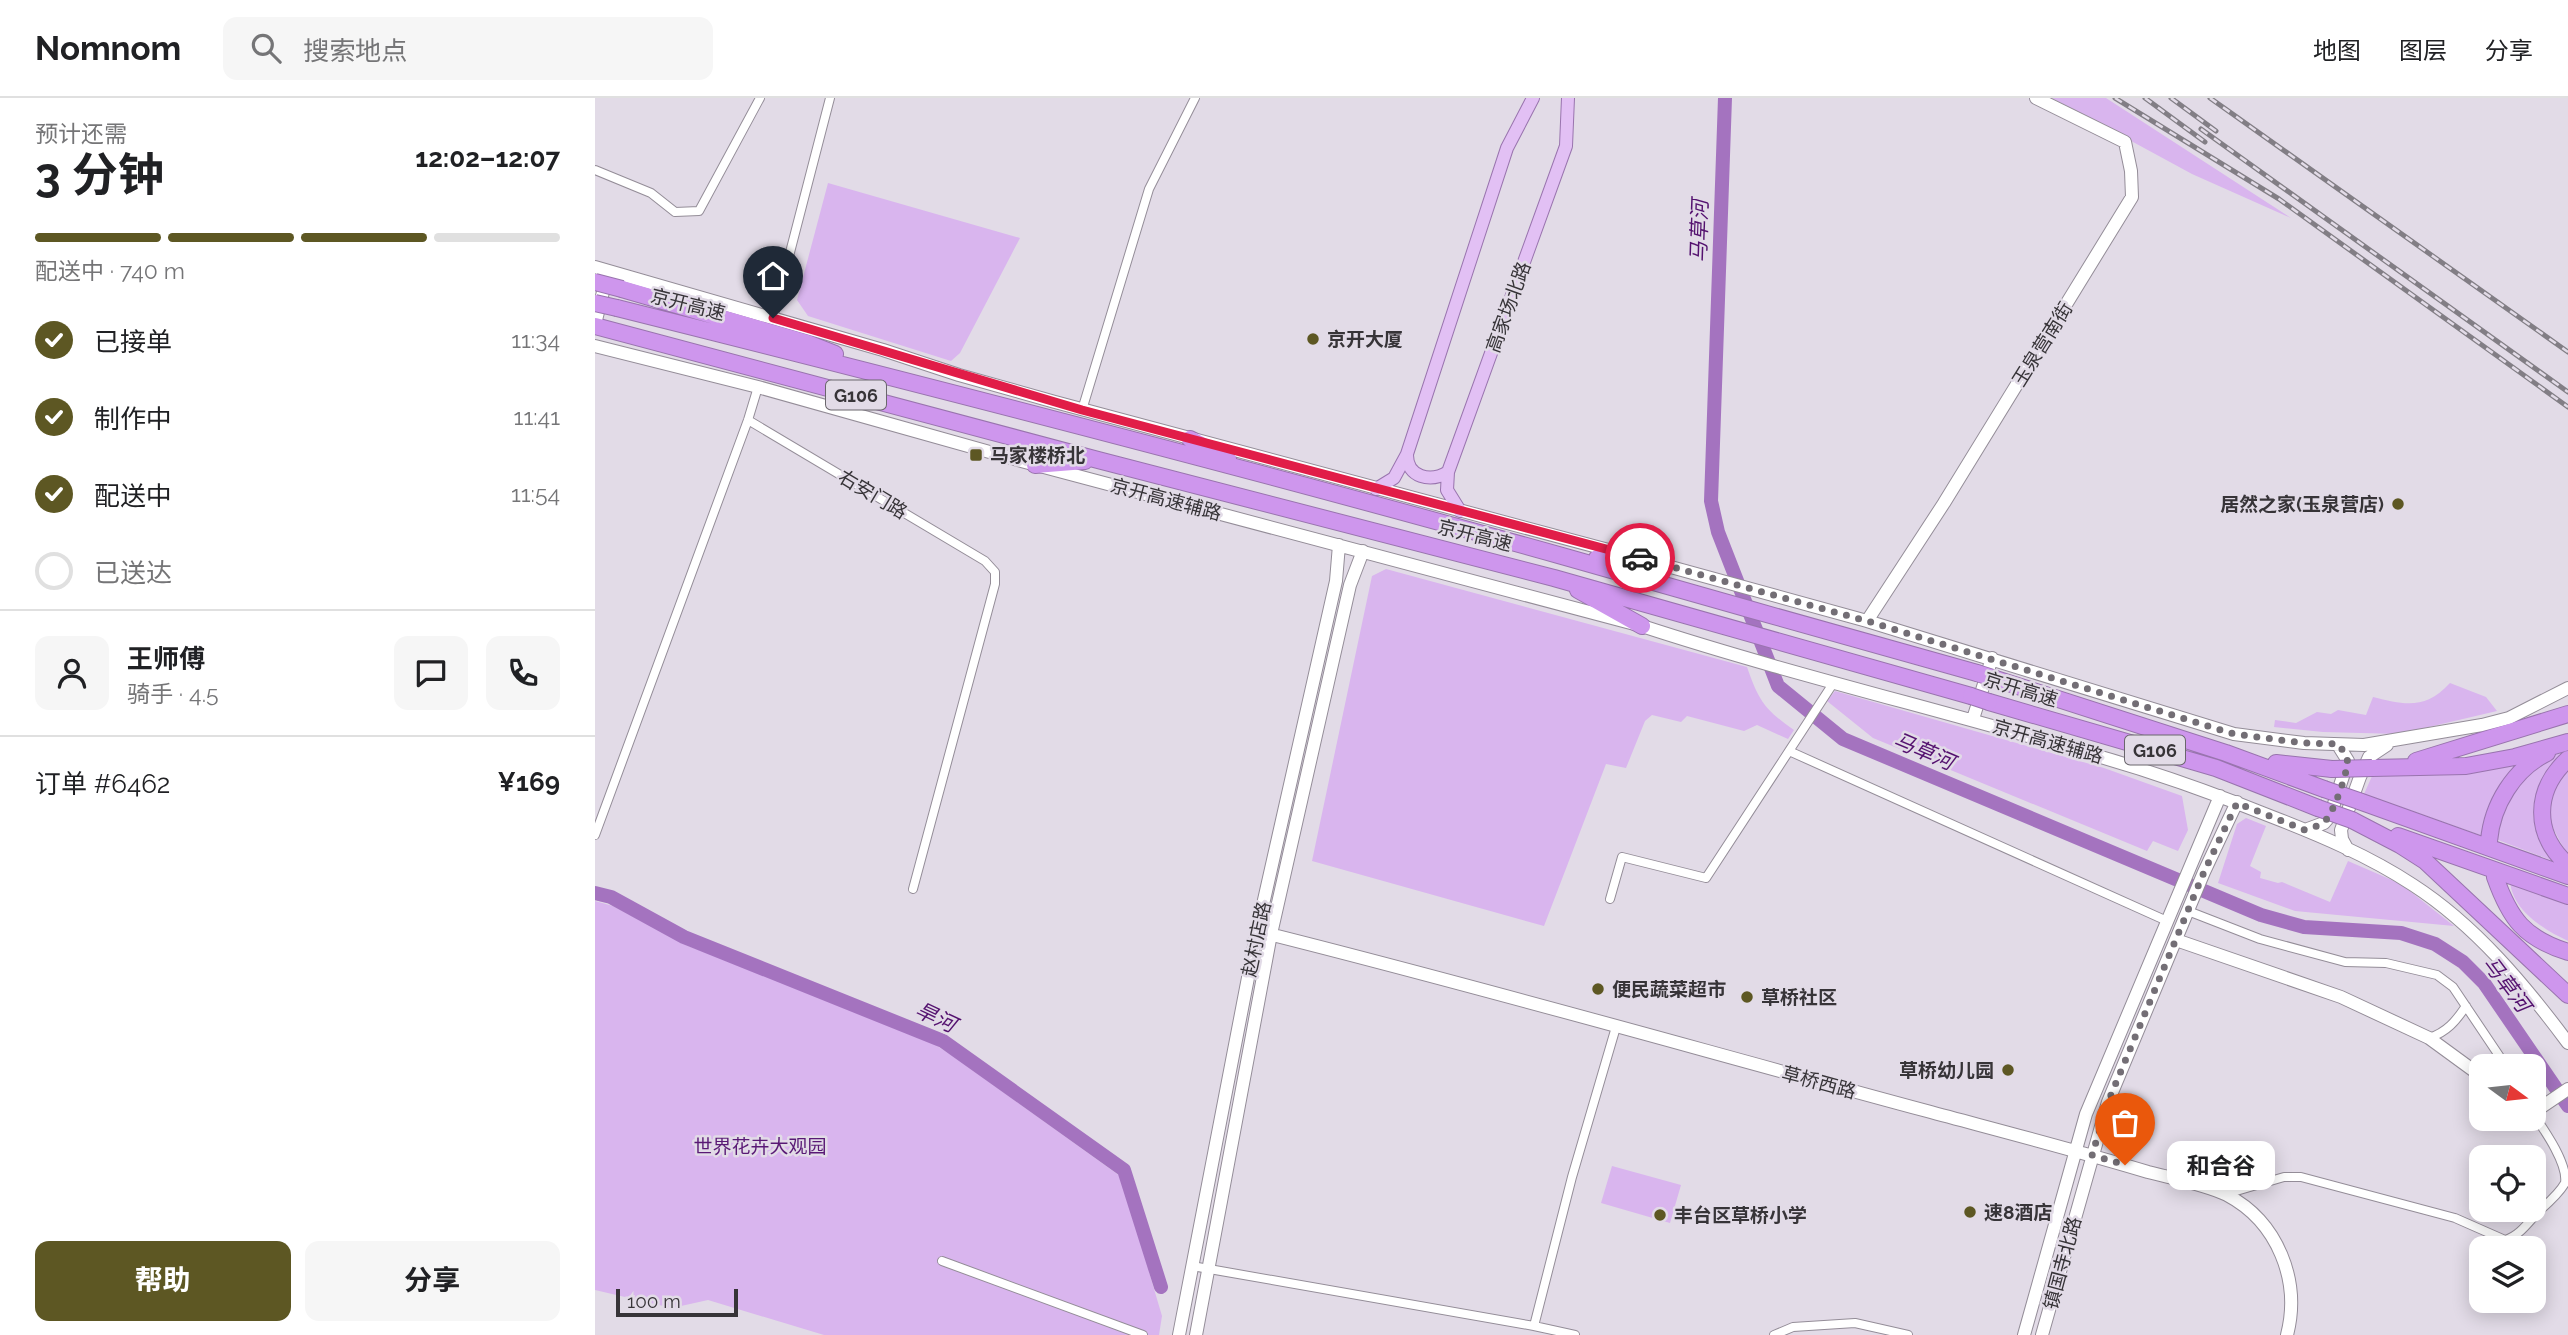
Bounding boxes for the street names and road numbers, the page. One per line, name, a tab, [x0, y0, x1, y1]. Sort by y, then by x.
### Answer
street label: 高家场北路	[1481, 259, 1535, 355]
street label: 京开高速	[648, 284, 728, 324]
street label: 玉泉营南街	[2007, 298, 2077, 390]
road number: G106	[826, 380, 886, 410]
street label: 右安门路	[835, 465, 911, 523]
street label: 京开高速辅路	[1108, 474, 1224, 524]
street label: 京开高速	[1435, 515, 1515, 555]
street label: 京开高速	[1981, 667, 2061, 711]
street label: 京开高速辅路	[1990, 715, 2106, 767]
road number: G106	[2125, 736, 2185, 764]
street label: 赵村店路	[1237, 900, 1275, 978]
street label: 草桥西路	[1779, 1062, 1859, 1102]
street label: 镇国寺北路	[2039, 1214, 2085, 1312]

